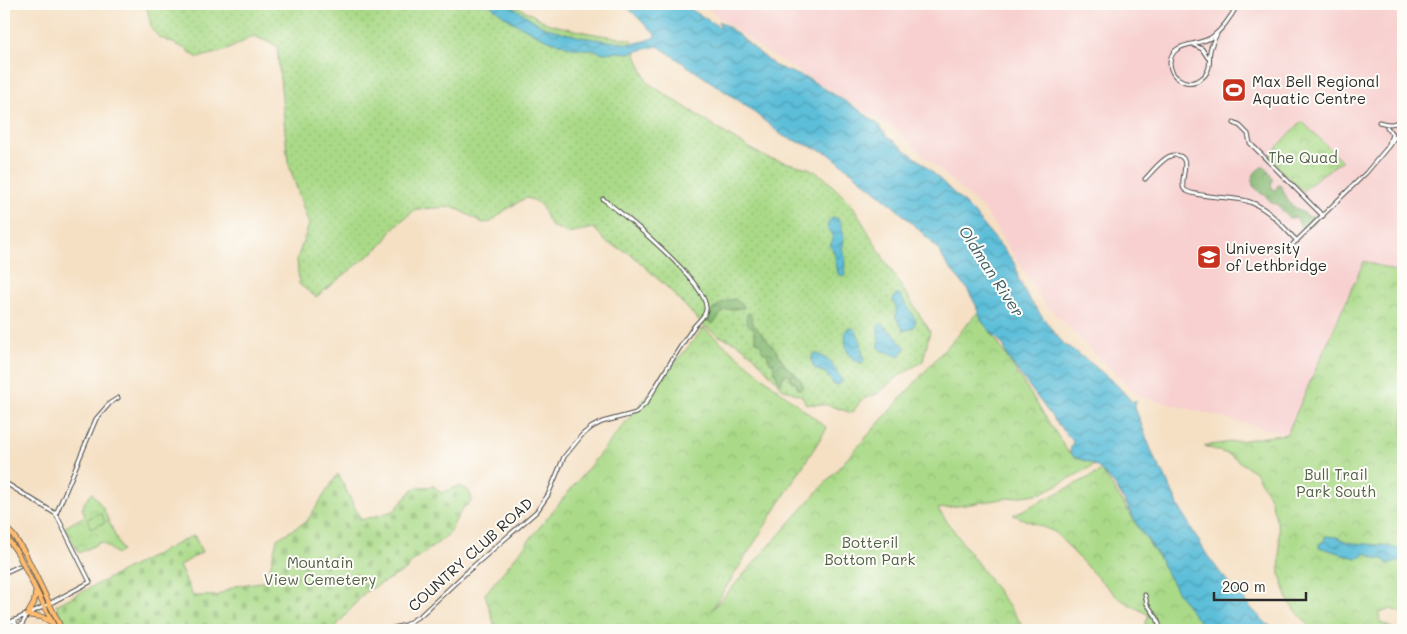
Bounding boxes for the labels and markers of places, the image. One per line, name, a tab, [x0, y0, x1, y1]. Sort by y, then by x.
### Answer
place label: Max Bell Regional Aquatic Centre	[1252, 71, 1379, 108]
sports icon: Max Bell Regional Aquatic Centre	[1221, 77, 1247, 103]
place label: University of Lethbridge	[1226, 238, 1327, 275]
school or university icon: University of Lethbridge	[1196, 244, 1222, 270]

